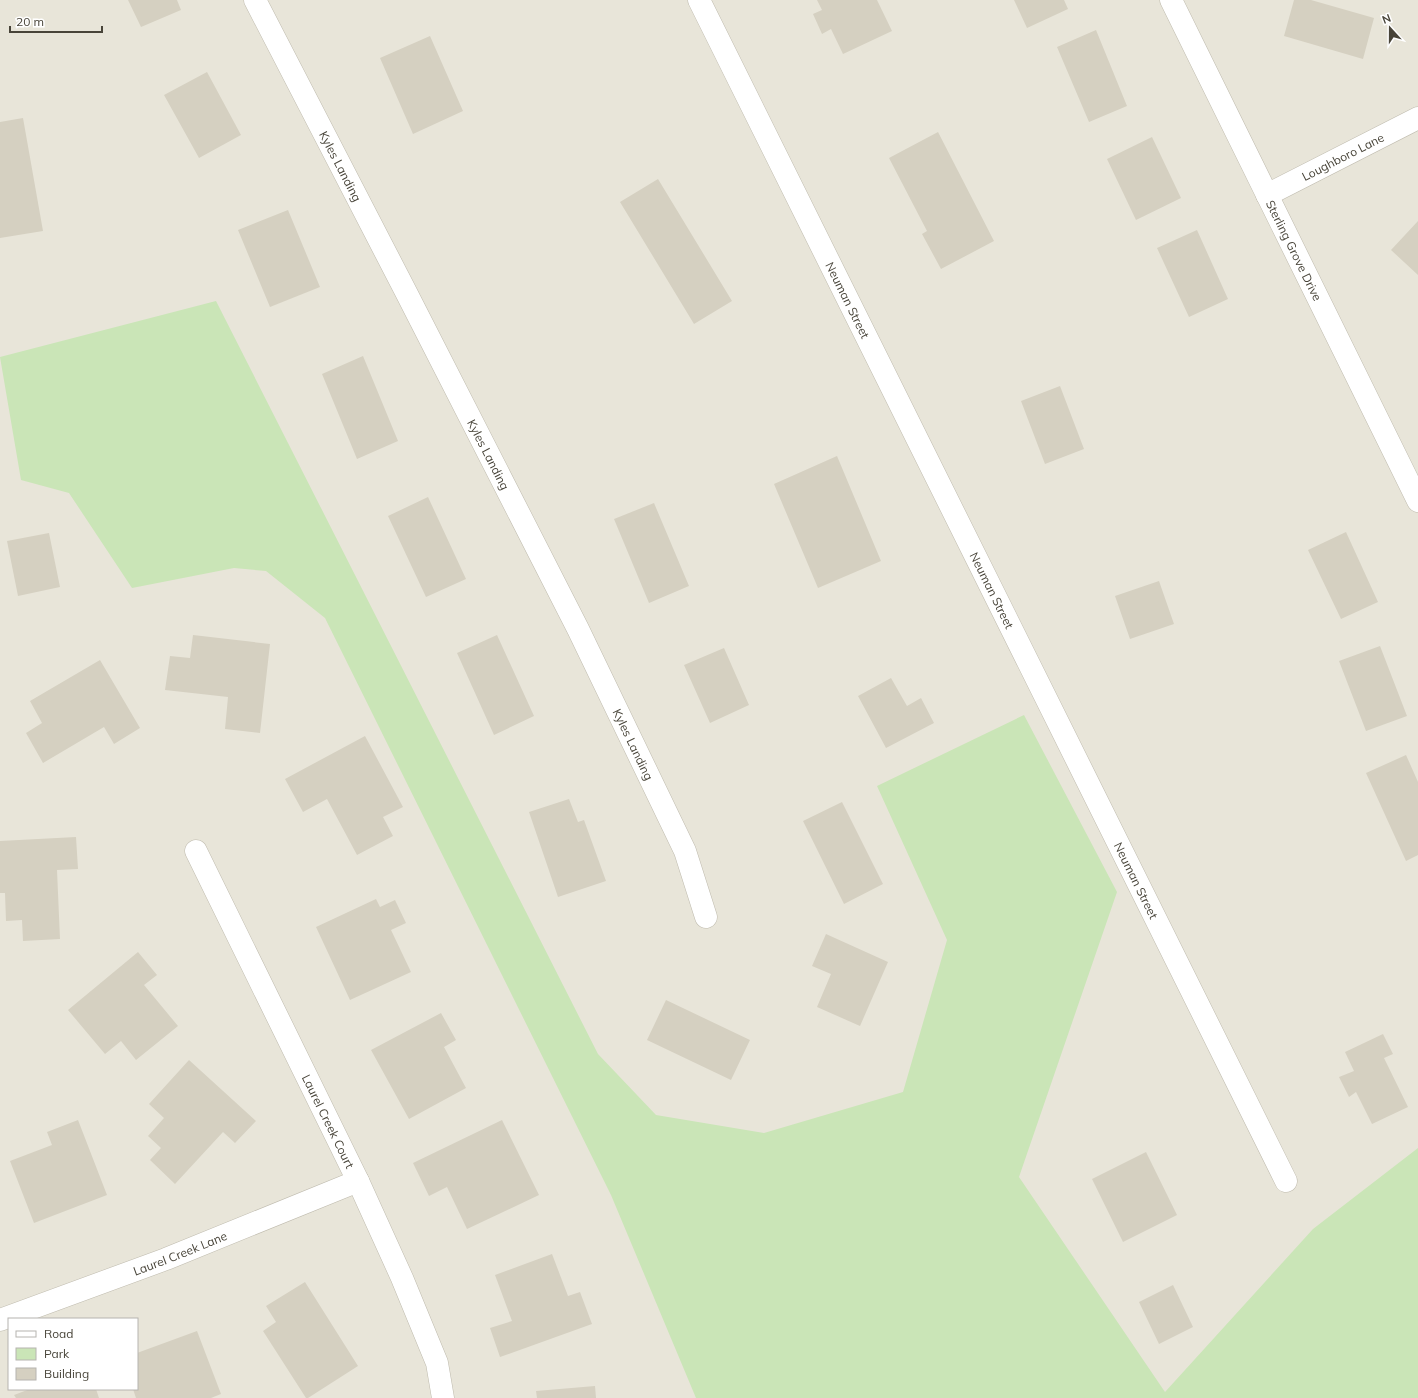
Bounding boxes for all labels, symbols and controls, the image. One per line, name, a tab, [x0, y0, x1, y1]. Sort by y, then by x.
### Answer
scale bar	[10, 8, 102, 34]
north arrow	[1370, 8, 1410, 48]
text: N	[1380, 11, 1393, 27]
text: 20 m	[16, 14, 44, 29]
street label: Kyles Landing	[316, 128, 365, 204]
street label: Loughboro Lane	[1299, 129, 1386, 184]
street label: Sterling Grove Drive	[1263, 197, 1326, 303]
street label: Neuman Street	[823, 259, 873, 341]
street label: Kyles Landing	[465, 417, 513, 492]
street label: Neuman Street	[967, 549, 1018, 631]
street label: Kyles Landing	[610, 706, 657, 782]
street label: Neuman Street	[1111, 839, 1162, 921]
street label: Laurel Creek Court	[299, 1072, 358, 1171]
street label: Laurel Creek Lane	[131, 1228, 229, 1278]
legend	[8, 1318, 138, 1390]
text: Road	[44, 1326, 73, 1341]
text: Park	[44, 1346, 70, 1361]
text: Building	[44, 1366, 89, 1381]

